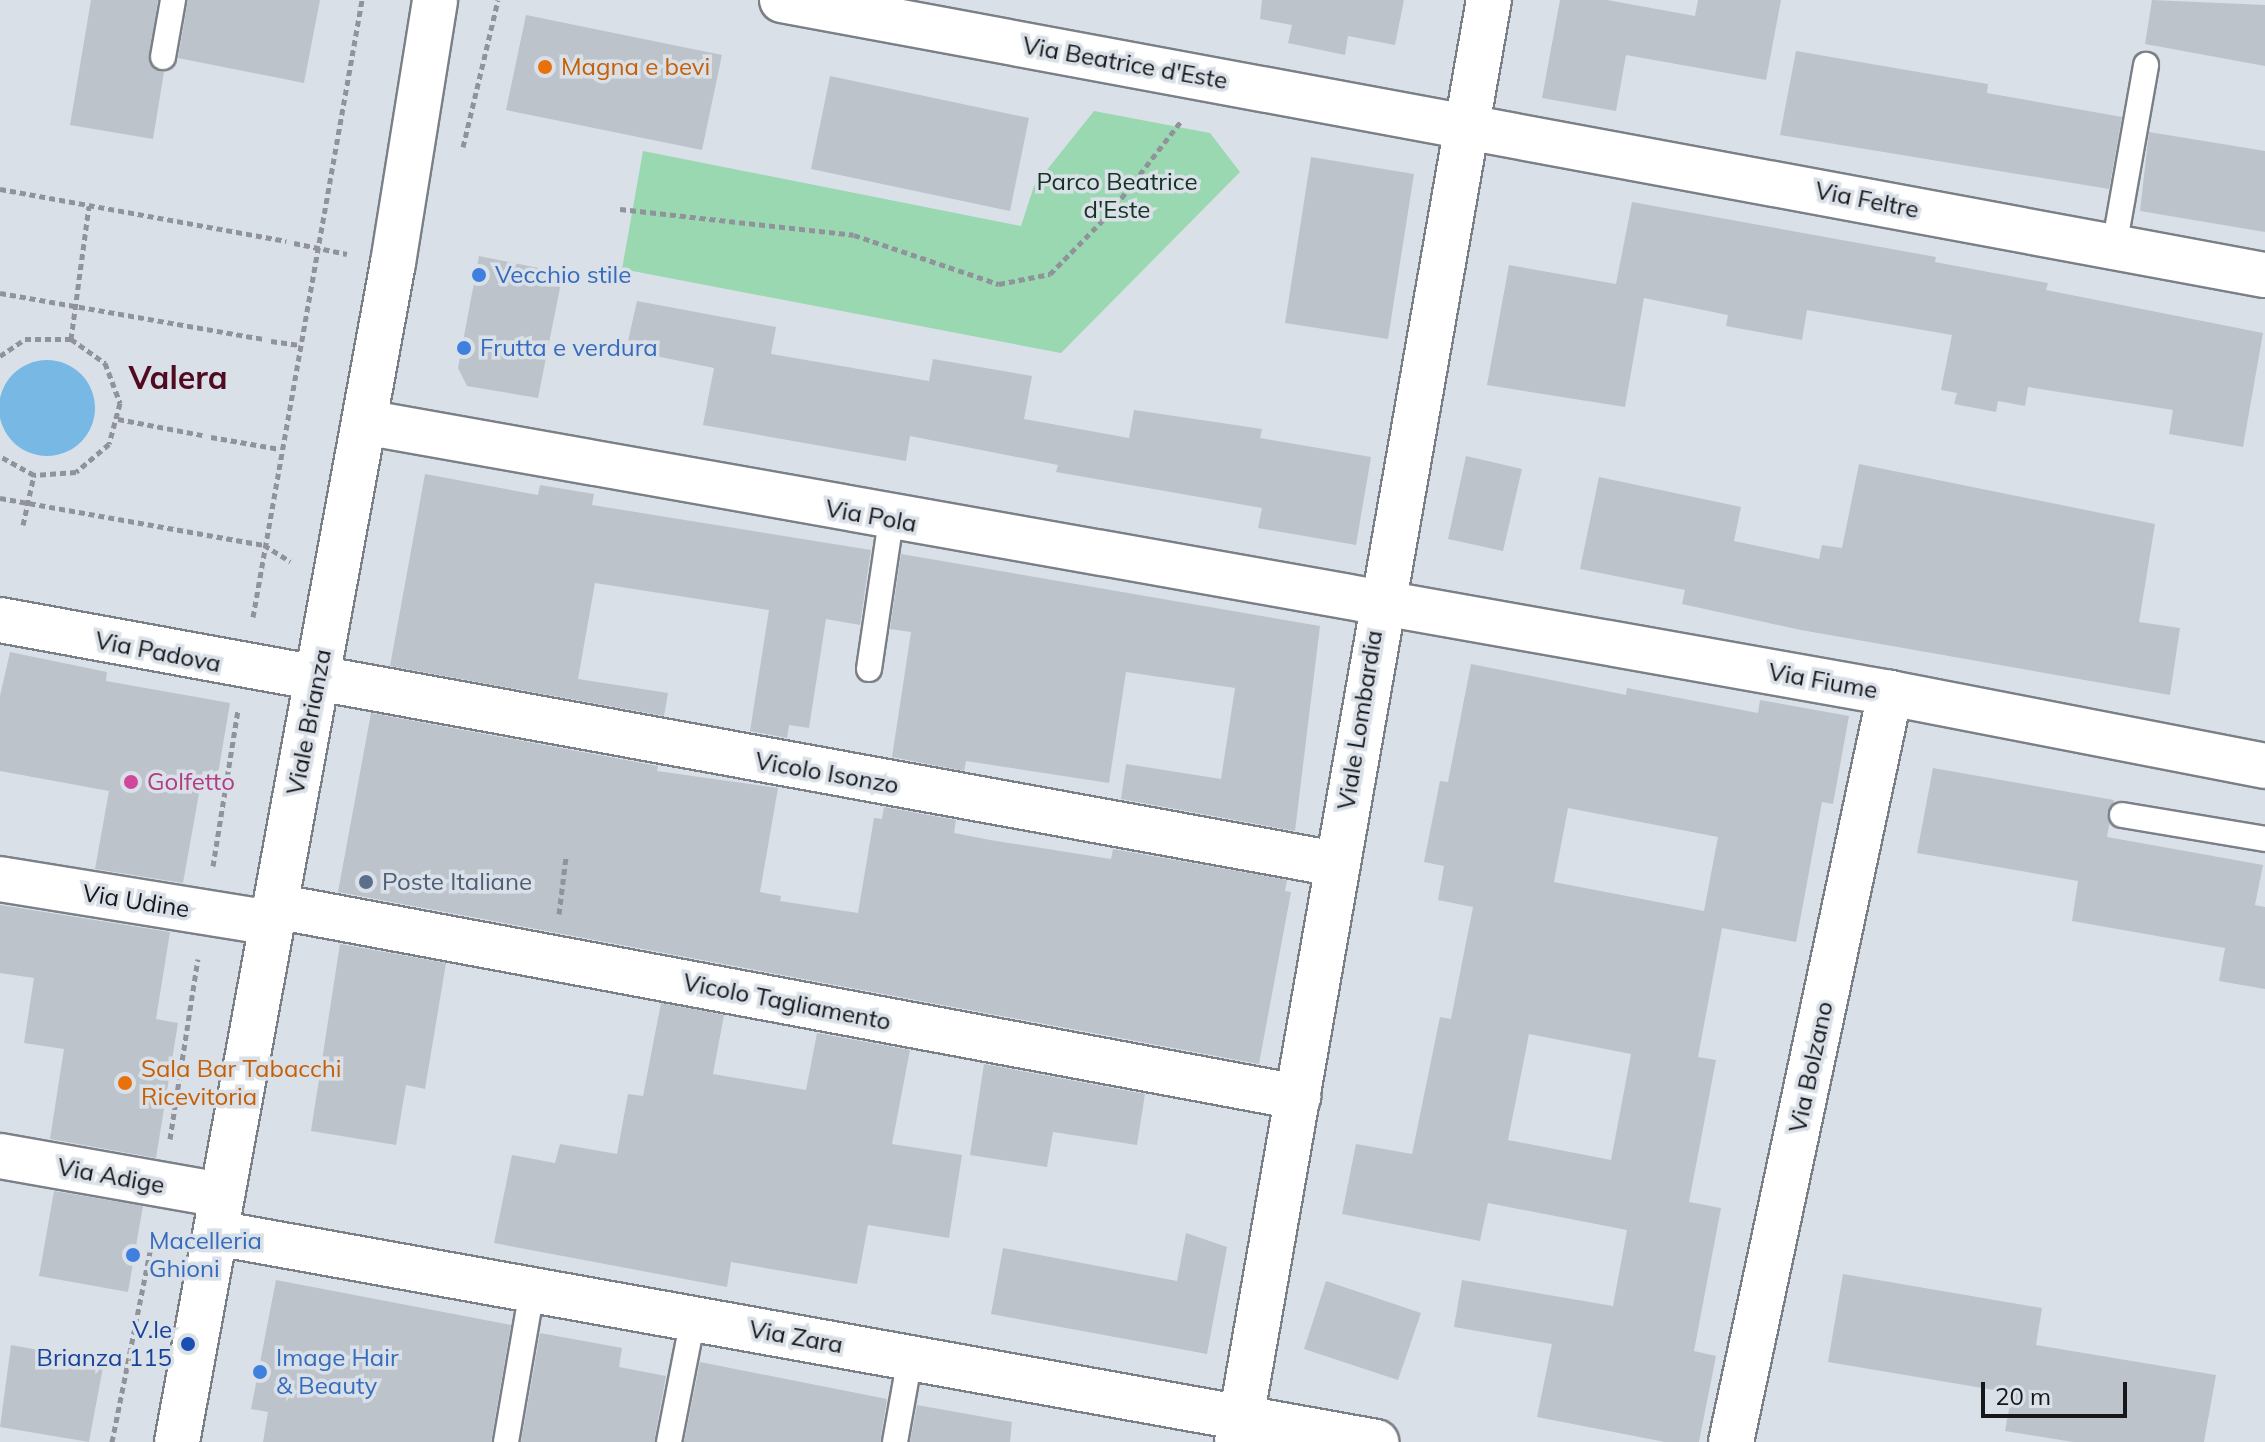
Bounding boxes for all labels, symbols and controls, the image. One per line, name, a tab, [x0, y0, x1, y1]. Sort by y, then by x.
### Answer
street label: Via Beatrice d'Este	[1020, 31, 1230, 95]
place label: Magna e bevi	[561, 53, 710, 81]
marker: Magna e bevi	[536, 58, 554, 76]
park label: Parco Beatrice d'Este	[1037, 168, 1197, 224]
street label: Via Feltre	[1813, 176, 1921, 224]
place label: Vecchio stile	[495, 261, 631, 289]
marker: Vecchio stile	[470, 266, 488, 284]
place label: Frutta e verdura	[480, 334, 658, 362]
marker: Frutta e verdura	[455, 339, 473, 357]
district label: Valera	[128, 358, 228, 396]
street label: Via Pola	[823, 494, 919, 538]
street label: Via Padova	[93, 626, 223, 678]
street label: Viale Lombardia	[1332, 628, 1388, 812]
street label: Viale Brianza	[281, 647, 337, 797]
street label: Via Fiume	[1766, 657, 1880, 705]
street label: Vicolo Isonzo	[753, 746, 901, 800]
place label: Golfetto	[147, 768, 235, 796]
marker: Golfetto	[122, 773, 140, 791]
place label: Poste Italiane	[382, 868, 532, 896]
marker: Poste Italiane	[357, 873, 375, 891]
street label: Via Udine	[80, 878, 192, 924]
street label: Vicolo Tagliamento	[681, 968, 893, 1036]
street label: Via Bolzano	[1783, 999, 1839, 1135]
place label: Sala Bar Tabacchi Ricevitoria	[141, 1055, 342, 1111]
marker: Sala Bar Tabacchi Ricevitoria	[116, 1074, 134, 1092]
street label: Via Adige	[55, 1152, 167, 1200]
place label: Macelleria Ghioni	[149, 1227, 262, 1283]
marker: Macelleria Ghioni	[124, 1246, 142, 1264]
street label: Via Zara	[747, 1315, 845, 1359]
place label: V.le Brianza 115	[37, 1316, 172, 1372]
marker: V.le Brianza 115	[179, 1335, 197, 1353]
place label: Image Hair & Beauty	[276, 1344, 399, 1400]
marker: Image Hair & Beauty	[251, 1363, 269, 1381]
scale bar	[1985, 1366, 2131, 1416]
text: 20 m	[1995, 1381, 2051, 1411]

